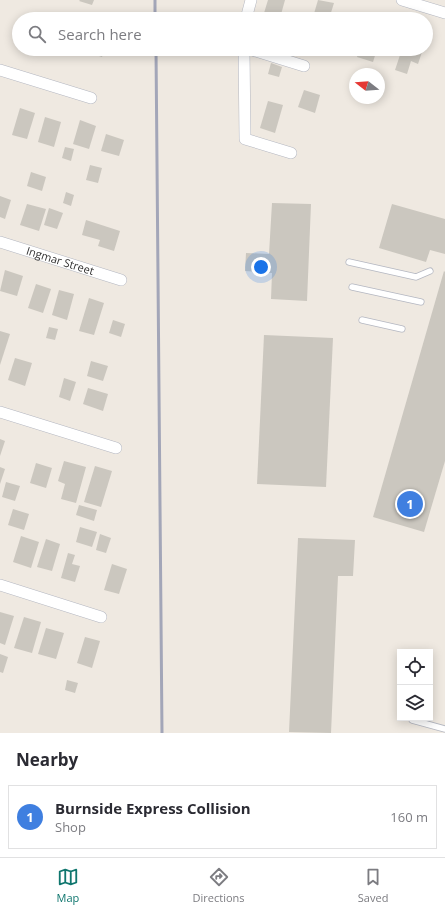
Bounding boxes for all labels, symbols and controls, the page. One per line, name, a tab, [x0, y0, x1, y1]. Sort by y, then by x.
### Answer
search box	[12, 12, 433, 56]
icon: search	[26, 23, 48, 45]
text: Search here	[58, 24, 142, 44]
north arrow	[349, 68, 385, 104]
street label: Ingmar Street	[24, 243, 96, 278]
your location	[251, 257, 271, 277]
pin: 1	[397, 489, 423, 519]
map controls	[397, 649, 433, 721]
button: locate	[397, 649, 433, 685]
button: layers	[397, 685, 433, 721]
text: Nearby	[16, 748, 78, 771]
text: Burnside Express Collision	[55, 798, 251, 818]
text: 1	[26, 808, 34, 826]
text: 160 m	[390, 808, 428, 826]
text: Shop	[55, 818, 86, 836]
tab: Map	[57, 866, 79, 905]
tab: Directions	[193, 866, 245, 905]
tab: Saved	[358, 866, 388, 905]

